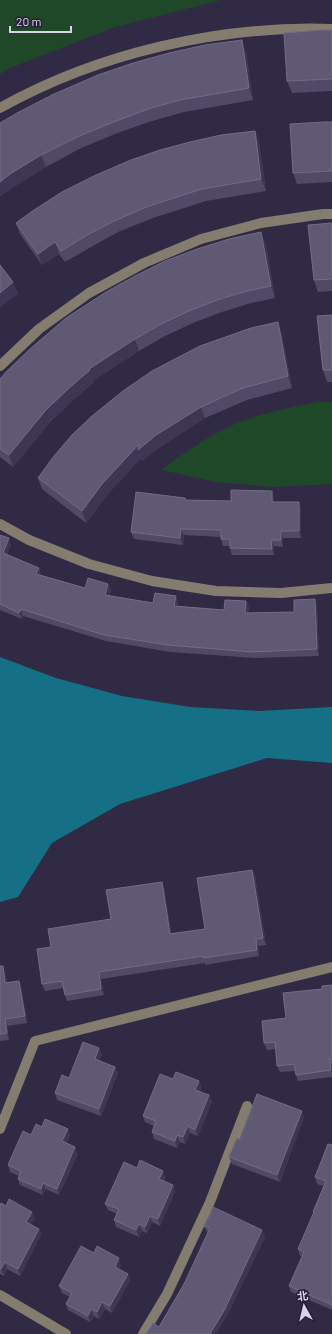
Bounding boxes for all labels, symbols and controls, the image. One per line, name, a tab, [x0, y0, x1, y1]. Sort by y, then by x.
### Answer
scale bar	[10, 8, 71, 34]
text: 20 m	[16, 14, 42, 28]
north arrow	[284, 1286, 324, 1326]
text: 北	[296, 1288, 309, 1303]

